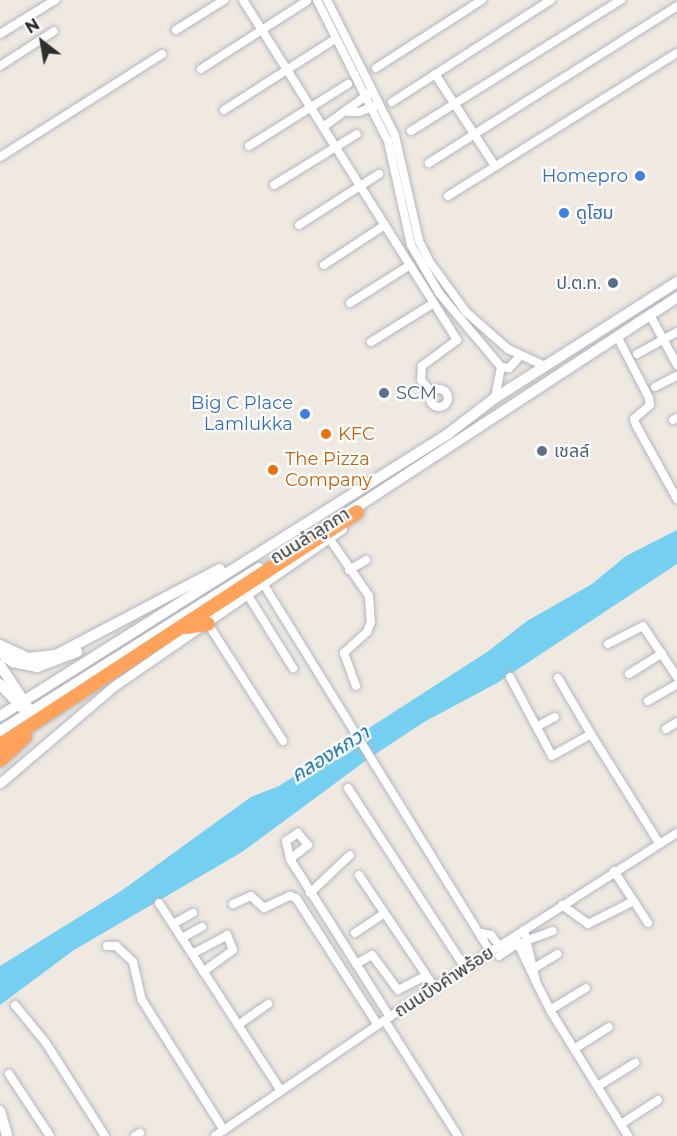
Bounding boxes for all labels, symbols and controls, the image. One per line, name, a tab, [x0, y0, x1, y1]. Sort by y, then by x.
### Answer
north arrow	[12, 12, 72, 72]
text: N	[22, 15, 43, 38]
place label: Homepro	[542, 165, 628, 187]
marker: Homepro	[633, 169, 647, 183]
place label: ดูโฮม	[576, 202, 614, 224]
marker: ดูโฮม	[557, 206, 571, 220]
place label: ป.ต.ท.	[556, 272, 601, 294]
marker: ป.ต.ท.	[606, 276, 620, 290]
place label: SCM	[396, 382, 437, 404]
marker: SCM	[377, 386, 391, 400]
place label: Big C Place Lamlukka	[191, 393, 293, 436]
marker: Big C Place Lamlukka	[298, 407, 312, 421]
place label: KFC	[338, 423, 375, 445]
marker: KFC	[319, 427, 333, 441]
place label: เชลล์	[554, 440, 590, 462]
marker: เชลล์	[535, 444, 549, 458]
place label: The Pizza Company	[285, 449, 372, 492]
marker: The Pizza Company	[266, 463, 280, 477]
street label: ถนนลำลูกกา	[266, 503, 354, 569]
water label: คลองหกวา	[286, 721, 374, 787]
street label: ถนนบึงคำพร้อย	[390, 942, 498, 1022]

